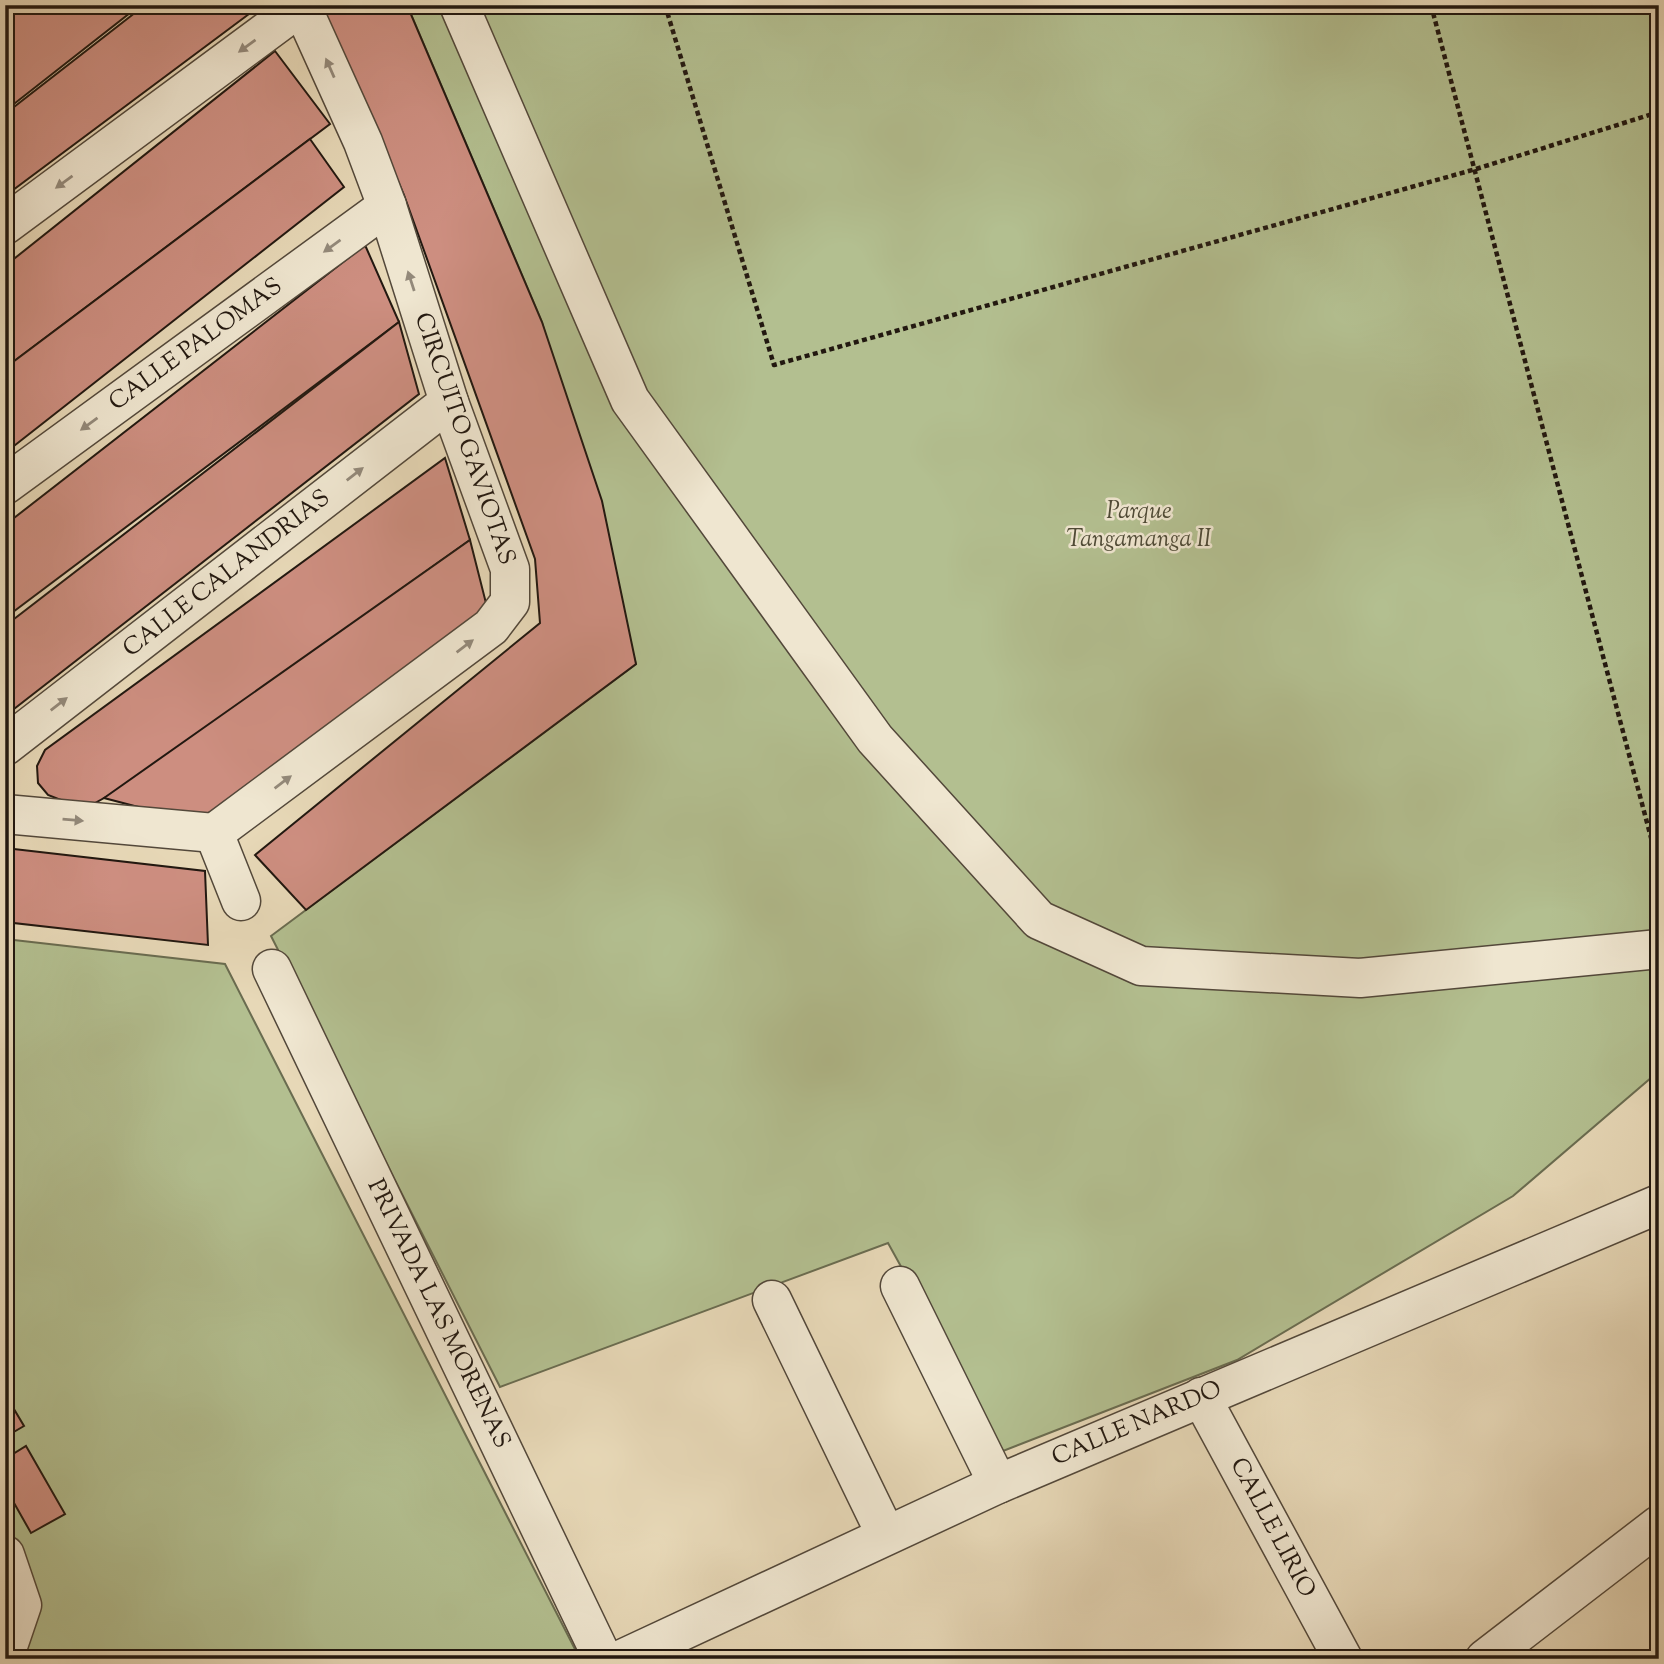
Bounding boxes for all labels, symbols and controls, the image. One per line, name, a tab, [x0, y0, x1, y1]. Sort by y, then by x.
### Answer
one-way arrow	[238, 39, 256, 54]
one-way arrow	[324, 58, 335, 79]
one-way arrow	[55, 174, 73, 189]
one-way arrow	[323, 239, 341, 253]
street label: CALLE PALOMAS	[102, 270, 290, 420]
one-way arrow	[405, 270, 416, 291]
street label: CIRCUITO GAVIOTAS	[405, 308, 523, 570]
one-way arrow	[80, 416, 98, 430]
one-way arrow	[346, 467, 364, 482]
street label: CALLE CALANDRIAS	[116, 482, 338, 666]
park label: Parque Tangamanga II	[1066, 495, 1212, 557]
one-way arrow	[456, 638, 474, 653]
one-way arrow	[50, 696, 68, 711]
one-way arrow	[274, 775, 292, 789]
one-way arrow	[62, 815, 84, 826]
street label: PRIVADA LAS MORENAS	[358, 1174, 518, 1454]
street label: CALLE NARDO	[1047, 1373, 1227, 1475]
street label: CALLE LIRIO	[1221, 1452, 1323, 1604]

